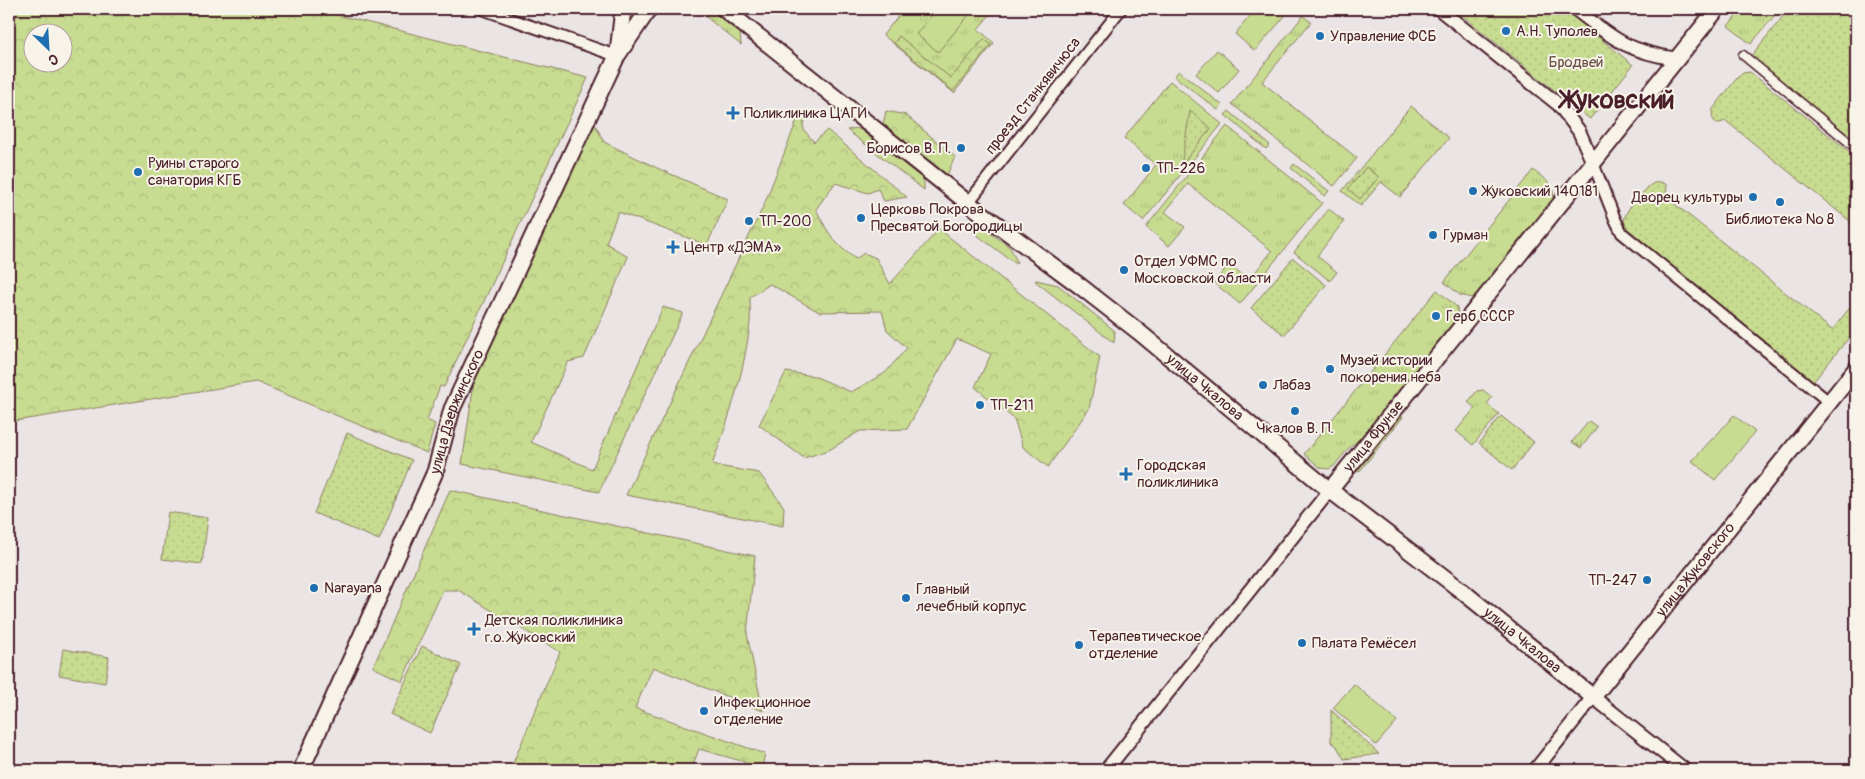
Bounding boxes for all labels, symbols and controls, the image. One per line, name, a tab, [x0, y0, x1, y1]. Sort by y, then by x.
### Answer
north arrow	[22, 22, 72, 72]
place label: А.Н. Туполев	[1516, 22, 1598, 41]
marker: А.Н. Туполев	[1500, 25, 1512, 37]
place label: Управление ФСБ	[1330, 27, 1436, 46]
marker: Управление ФСБ	[1314, 30, 1326, 42]
street label: проезд Станкявичюса	[981, 34, 1085, 158]
text: С	[45, 50, 61, 69]
park label: Бродвей	[1548, 53, 1604, 72]
district label: Жуковский	[1557, 85, 1675, 116]
place label: Поликлиника ЦАГИ	[744, 104, 867, 123]
marker: Поликлиника ЦАГИ	[726, 106, 740, 120]
place label: Борисов В. П.	[867, 139, 951, 158]
marker: Борисов В. П.	[955, 142, 967, 154]
place label: Руины старого санатория КГБ	[148, 154, 242, 190]
place label: ТП-226	[1156, 159, 1205, 178]
marker: ТП-226	[1140, 162, 1152, 174]
marker: Руины старого санатория КГБ	[132, 166, 144, 178]
place label: Жуковский 140181	[1481, 182, 1598, 201]
marker: Жуковский 140181	[1467, 185, 1479, 197]
place label: Дворец культуры	[1631, 188, 1743, 207]
marker: Дворец культуры	[1747, 191, 1759, 203]
marker: Библиотека № 8	[1774, 196, 1786, 208]
place label: Церковь Покрова Пресвятой Богородицы	[871, 200, 1023, 236]
place label: Библиотека № 8	[1726, 210, 1835, 229]
place label: ТП-200	[759, 212, 812, 231]
marker: Церковь Покрова Пресвятой Богородицы	[855, 212, 867, 224]
marker: ТП-200	[743, 215, 755, 227]
place label: Гурман	[1443, 226, 1488, 245]
marker: Гурман	[1427, 229, 1439, 241]
place label: Центр «ДЭМА»	[684, 238, 781, 257]
marker: Центр «ДЭМА»	[666, 240, 680, 254]
place label: Отдел УФМС по Московской области	[1134, 252, 1271, 288]
marker: Отдел УФМС по Московской области	[1118, 264, 1130, 276]
place label: Герб СССР	[1446, 307, 1515, 326]
marker: Герб СССР	[1430, 310, 1442, 322]
street label: улица Дзержинского	[425, 346, 488, 477]
street label: улица Чкалова	[1162, 349, 1248, 425]
place label: Музей истории покорения неба	[1340, 351, 1441, 387]
marker: Музей истории покорения неба	[1324, 363, 1336, 375]
place label: Лабаз	[1272, 376, 1311, 395]
marker: Лабаз	[1257, 379, 1269, 391]
place label: ТП-211	[990, 396, 1034, 415]
street label: улица Фрунзе	[1338, 396, 1408, 477]
marker: ТП-211	[974, 399, 986, 411]
marker: Чкалов В. П.	[1289, 405, 1301, 417]
place label: Чкалов В. П.	[1256, 419, 1334, 438]
place label: Городская поликлиника	[1137, 456, 1218, 492]
marker: Городская поликлиника	[1119, 467, 1133, 481]
street label: улица Жуковского	[1651, 518, 1739, 621]
place label: ТП-247	[1588, 571, 1637, 590]
marker: ТП-247	[1641, 574, 1653, 586]
place label: Narayana	[324, 579, 382, 598]
place label: Главный лечебный корпус	[916, 580, 1027, 616]
marker: Narayana	[308, 582, 320, 594]
marker: Главный лечебный корпус	[900, 592, 912, 604]
street label: улица Чкалова	[1479, 602, 1565, 677]
place label: Детская поликлиника г.о. Жуковский	[484, 611, 623, 647]
marker: Детская поликлиника г.о. Жуковский	[467, 622, 481, 636]
place label: Терапевтическое отделение	[1089, 627, 1202, 663]
place label: Палата Ремёсел	[1312, 634, 1416, 653]
marker: Палата Ремёсел	[1296, 637, 1308, 649]
marker: Терапевтическое отделение	[1073, 639, 1085, 651]
place label: Инфекционное отделение	[714, 693, 811, 729]
marker: Инфекционное отделение	[698, 705, 710, 717]

